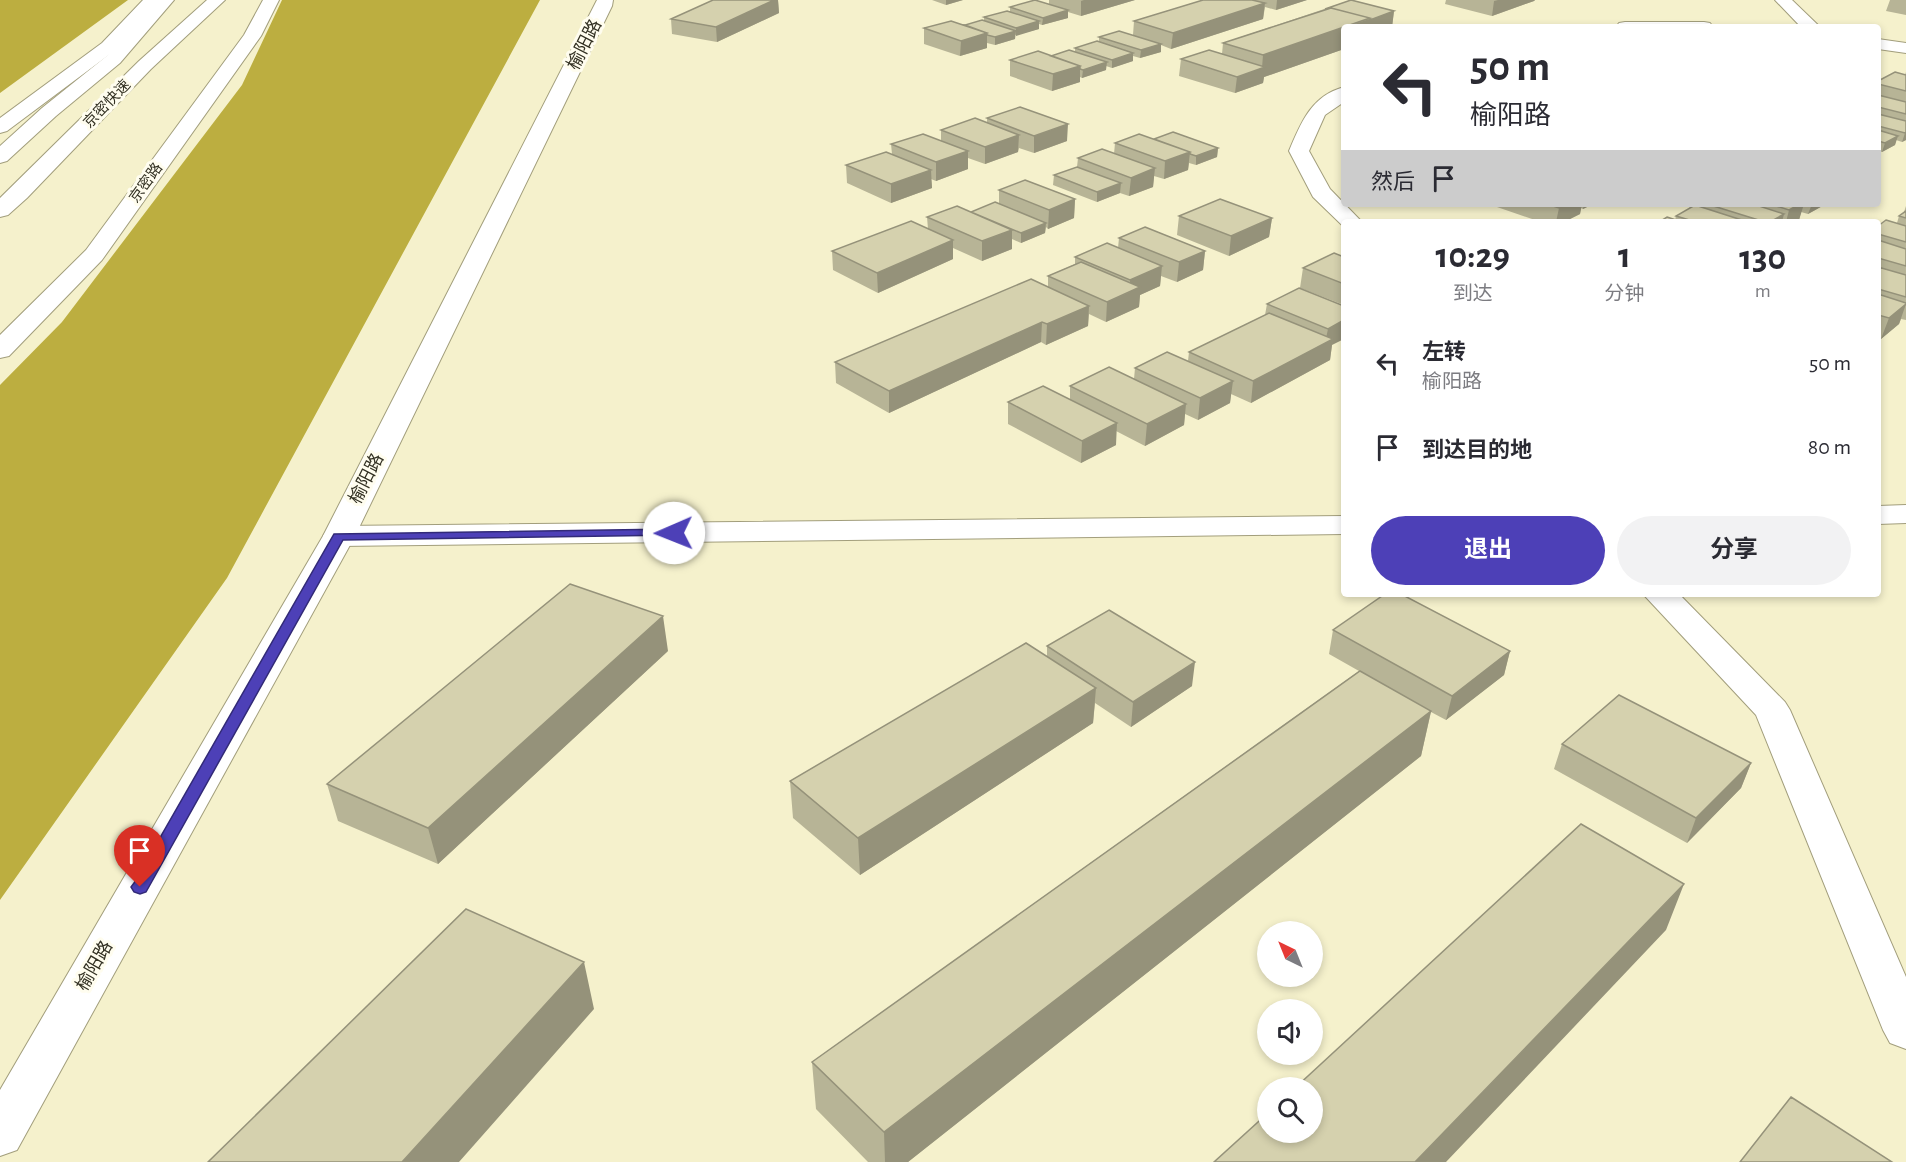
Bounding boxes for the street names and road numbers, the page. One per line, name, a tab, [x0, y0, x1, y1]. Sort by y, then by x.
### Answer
street label: 榆阳路	[563, 16, 605, 73]
street label: 京密快速	[80, 77, 133, 131]
street label: 京密路	[126, 160, 165, 206]
street label: 榆阳路	[345, 450, 387, 507]
street label: 榆阳路	[72, 937, 116, 994]

